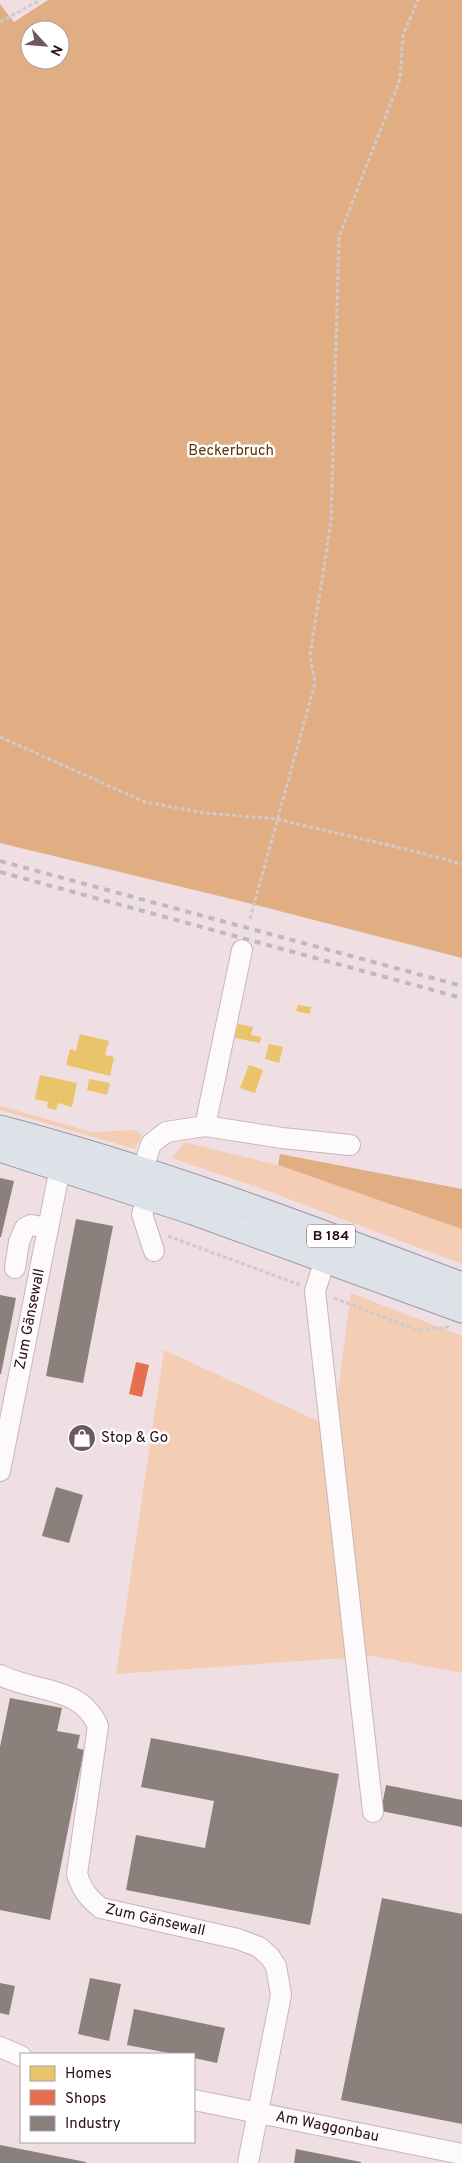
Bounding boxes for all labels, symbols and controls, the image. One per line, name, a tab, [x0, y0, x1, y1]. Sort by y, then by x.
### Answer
north arrow	[20, 20, 70, 70]
text: N	[45, 42, 65, 58]
park label: Beckerbruch	[188, 442, 274, 461]
road number: B 184	[307, 1224, 355, 1248]
street label: Zum Gänsewall	[11, 1267, 49, 1371]
shop icon: Stop & Go	[67, 1423, 97, 1453]
place label: Stop & Go	[101, 1429, 168, 1448]
street label: Zum Gänsewall	[103, 1900, 207, 1941]
legend	[20, 2053, 195, 2143]
text: Homes	[65, 2065, 112, 2084]
text: Shops	[65, 2090, 106, 2109]
street label: Am Waggonbau	[274, 2107, 381, 2147]
text: Industry	[65, 2115, 121, 2134]

